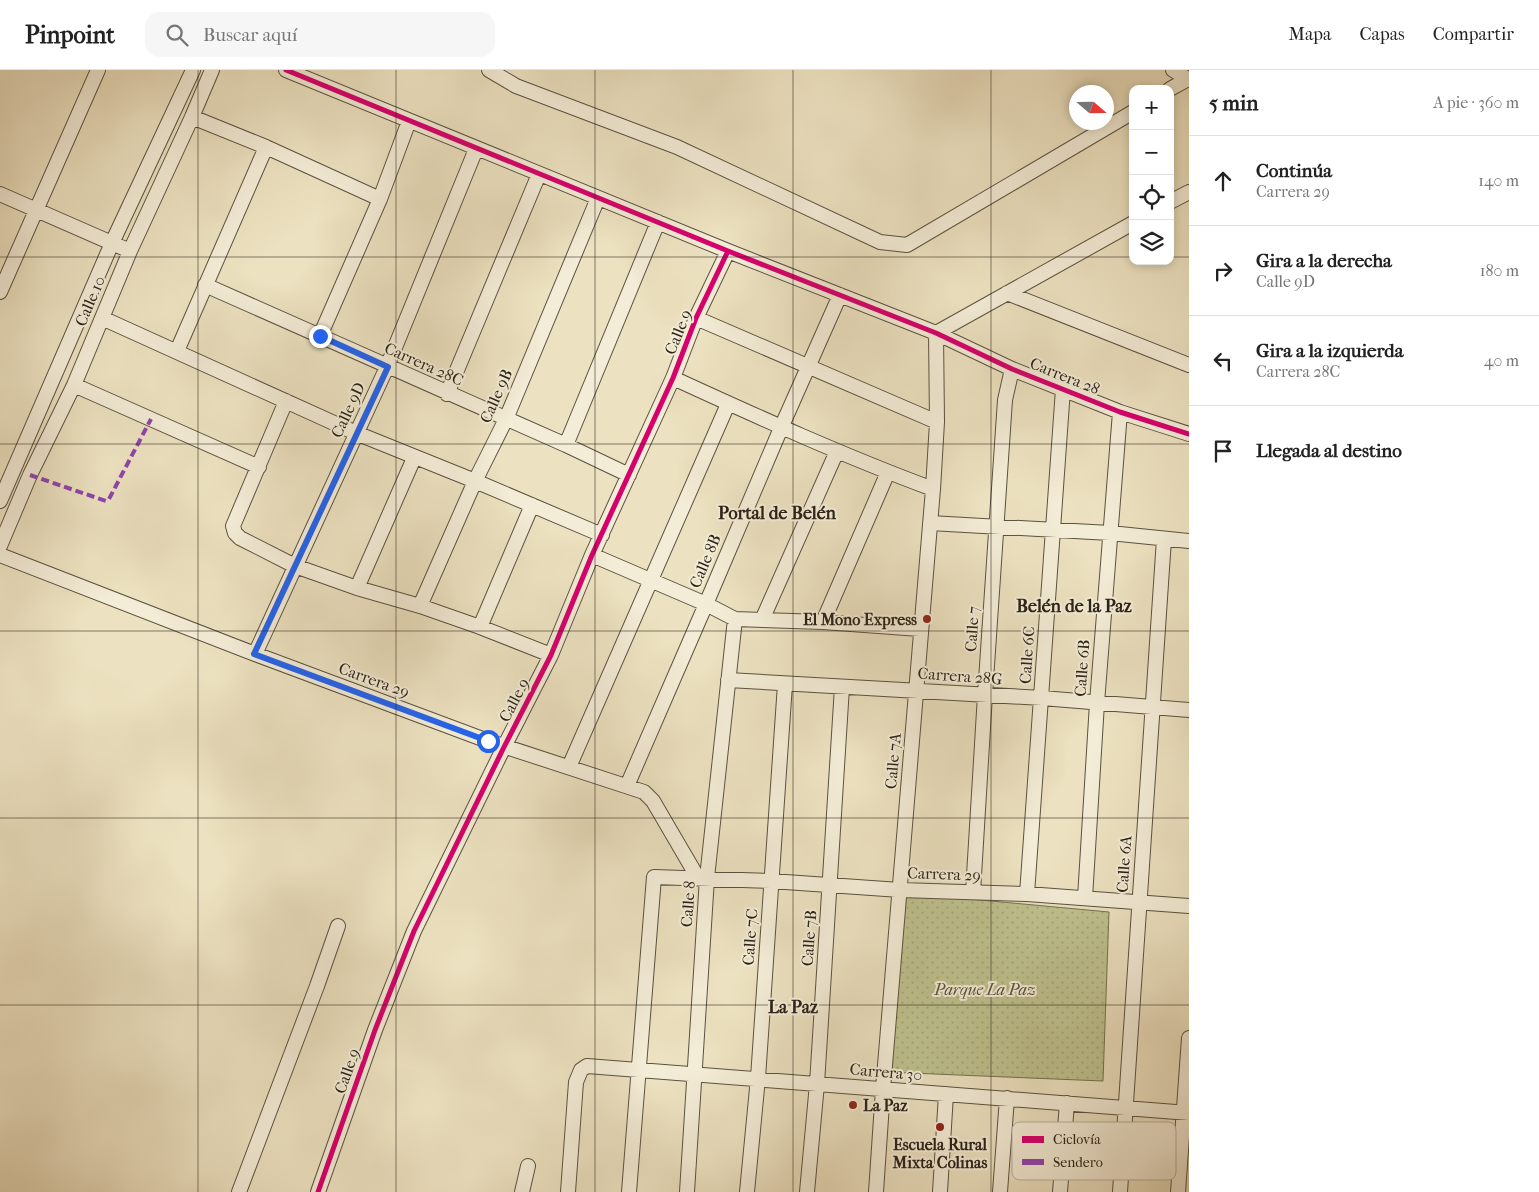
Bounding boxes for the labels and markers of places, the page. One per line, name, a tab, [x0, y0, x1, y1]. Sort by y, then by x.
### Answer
place label: El Mono Express	[803, 610, 917, 630]
marker: El Mono Express	[921, 613, 933, 625]
place label: La Paz	[863, 1096, 908, 1115]
marker: La Paz	[847, 1099, 859, 1111]
marker: Escuela Rural Mixta Colinas	[934, 1121, 946, 1133]
place label: Escuela Rural Mixta Colinas	[892, 1135, 987, 1172]

